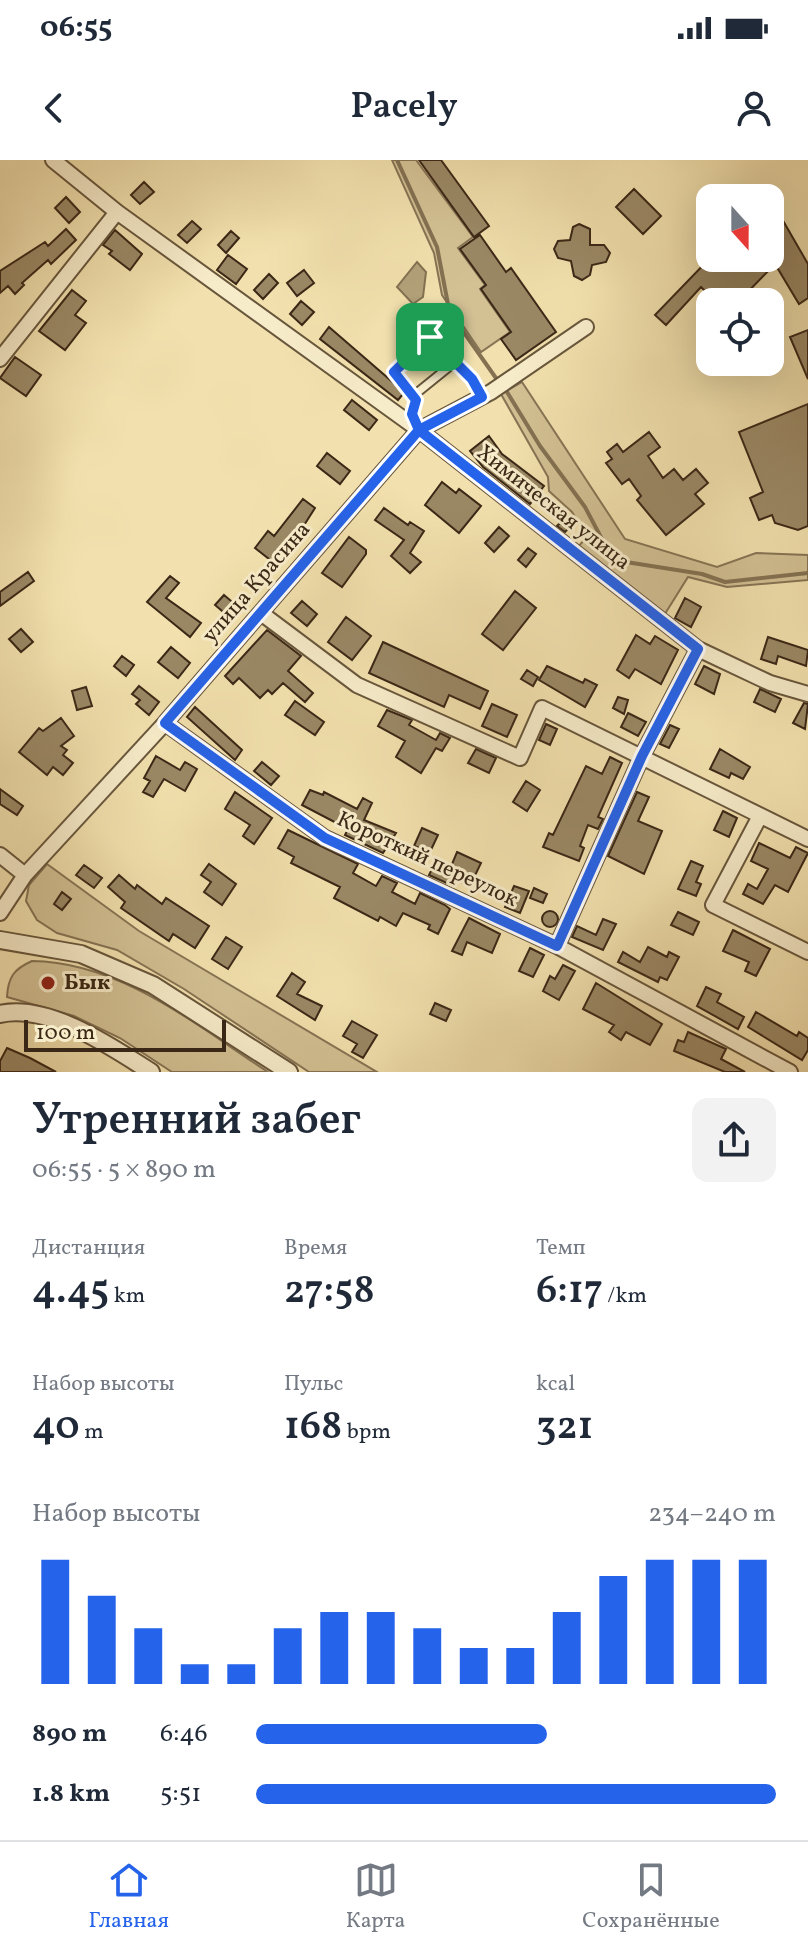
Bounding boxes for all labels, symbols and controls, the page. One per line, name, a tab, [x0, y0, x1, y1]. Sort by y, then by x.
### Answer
text: 06:55	[40, 7, 113, 49]
text: Pacely	[350, 83, 458, 133]
icon: back	[32, 86, 76, 130]
icon: person	[732, 86, 776, 130]
north arrow	[696, 184, 784, 272]
map controls	[696, 184, 784, 376]
button: locate	[696, 288, 784, 376]
pin	[396, 303, 464, 371]
icon: arrive	[408, 315, 452, 359]
street label: Химическая улица	[469, 438, 637, 578]
street label: улица Красина	[196, 516, 318, 650]
street label: Короткий переулок	[331, 804, 523, 916]
place label: Бык	[64, 968, 110, 999]
marker: Бык	[39, 974, 57, 992]
scale bar	[24, 1016, 226, 1052]
text: 100 m	[36, 1018, 95, 1049]
text: Утренний забег	[32, 1091, 361, 1152]
button: share	[692, 1098, 776, 1182]
text: 06:55 · 5 × 890 m	[32, 1152, 216, 1188]
text: Дистанция	[32, 1233, 145, 1264]
text: Время	[284, 1233, 347, 1264]
text: Темп	[536, 1233, 586, 1264]
text: 4.45	[32, 1264, 109, 1320]
text: 27:58	[284, 1264, 375, 1320]
text: 6:17	[536, 1264, 603, 1320]
text: km	[109, 1281, 145, 1312]
text: /km	[603, 1281, 647, 1312]
text: Набор высоты	[32, 1369, 175, 1400]
text: Пульс	[284, 1369, 343, 1400]
text: kcal	[536, 1369, 575, 1400]
text: 40	[32, 1400, 80, 1456]
text: 168	[284, 1400, 342, 1456]
text: 321	[536, 1400, 593, 1456]
text: m	[80, 1417, 104, 1448]
text: bpm	[342, 1417, 391, 1448]
text: Набор высоты	[32, 1496, 200, 1532]
text: 234–240 m	[648, 1496, 776, 1532]
text: 890 m	[32, 1716, 107, 1752]
text: 6:46	[160, 1716, 208, 1752]
text: 1.8 km	[32, 1776, 110, 1812]
text: 5:51	[160, 1776, 201, 1812]
tab: Главная	[88, 1858, 169, 1937]
tab: Карта	[346, 1858, 405, 1937]
tab: Сохранённые	[582, 1858, 720, 1937]

